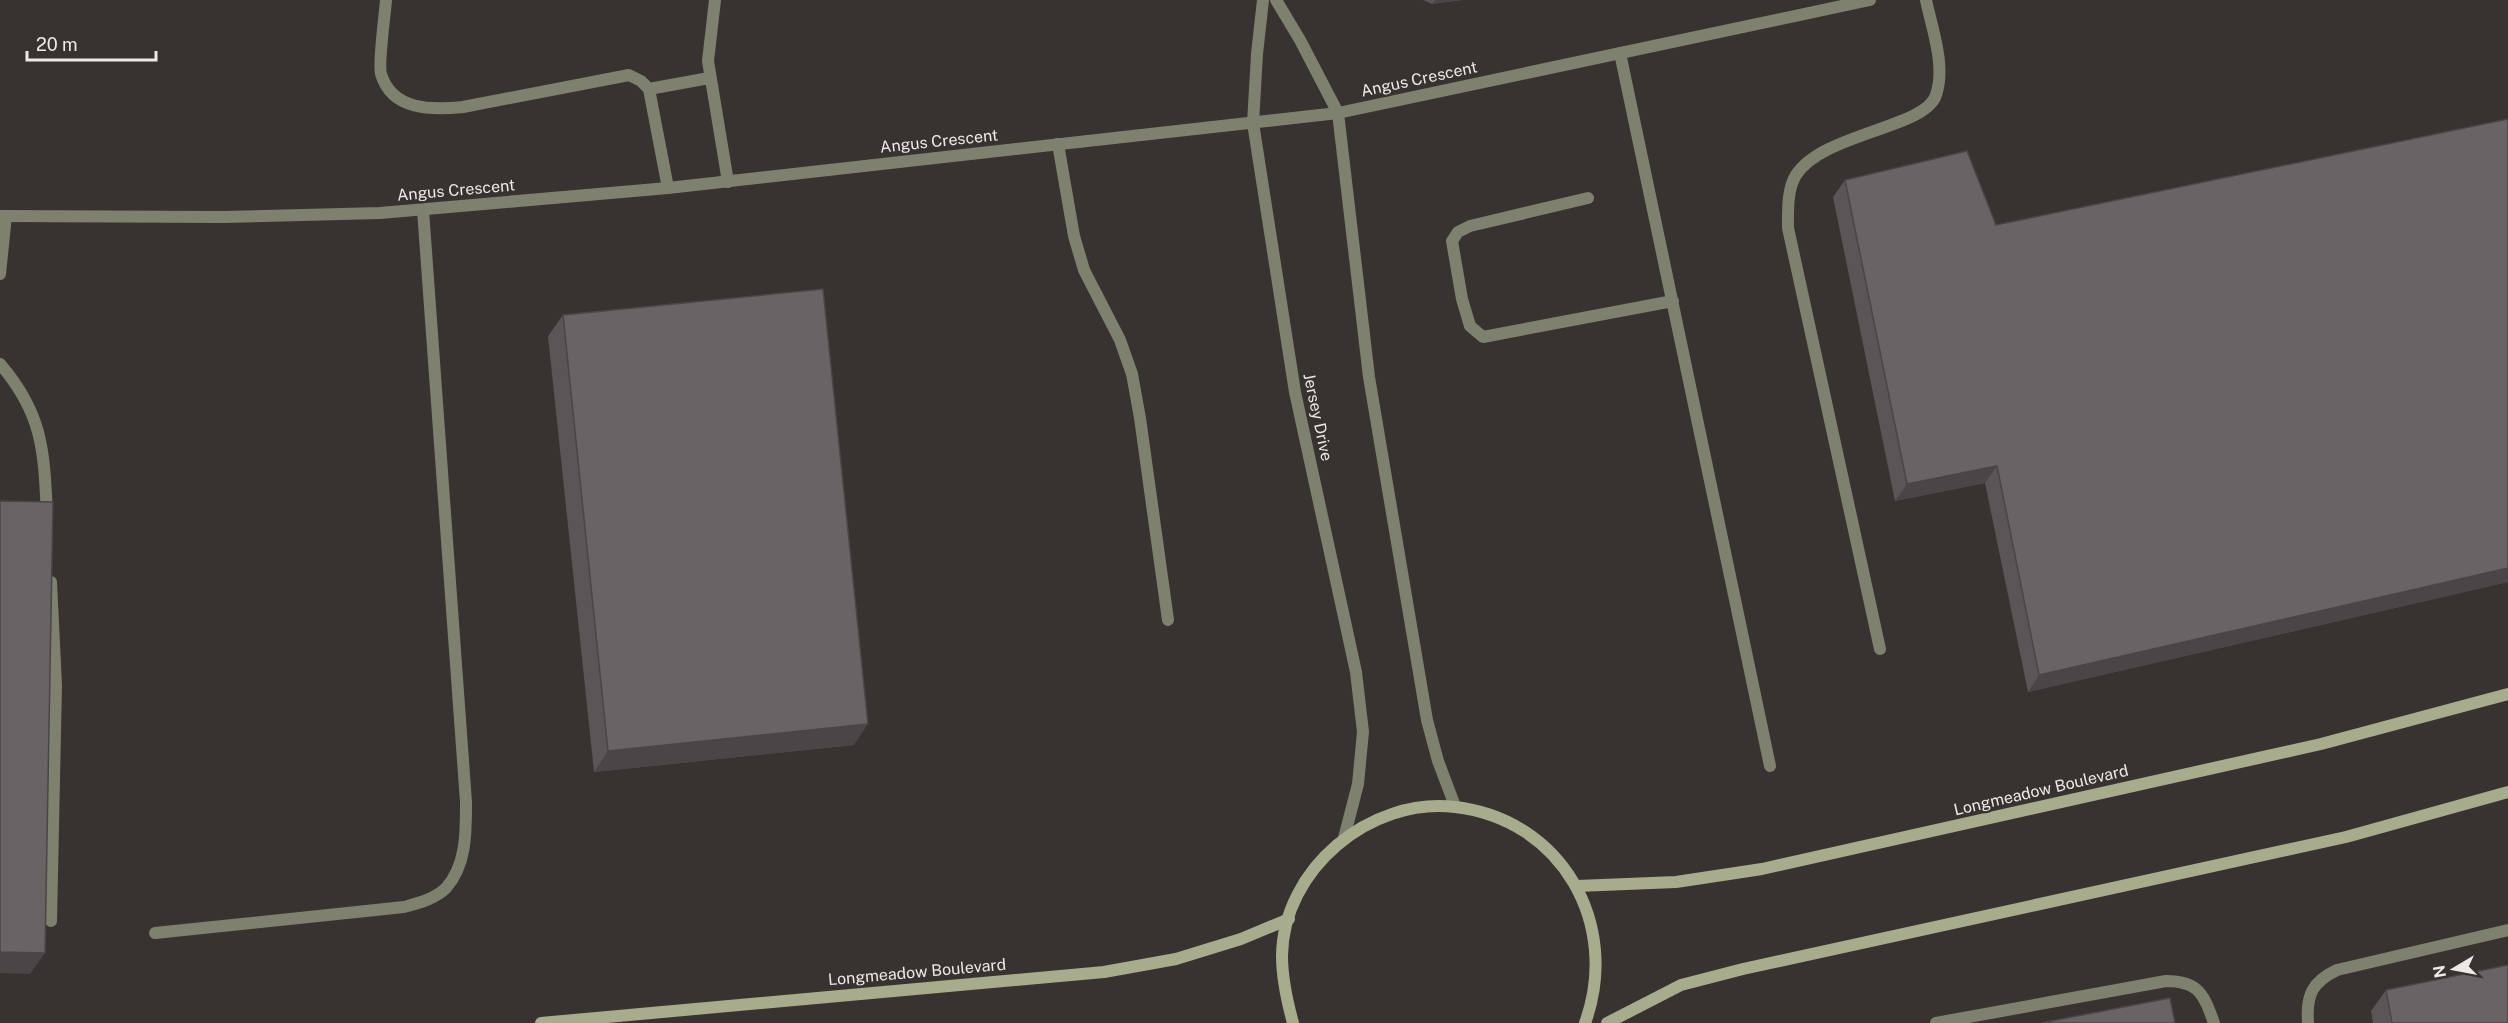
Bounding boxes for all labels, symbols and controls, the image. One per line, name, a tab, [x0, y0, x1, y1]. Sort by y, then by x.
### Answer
scale bar	[27, 24, 156, 62]
text: 20 m	[36, 34, 78, 55]
street label: Angus Crescent	[1359, 57, 1479, 101]
street label: Angus Crescent	[879, 125, 999, 157]
street label: Angus Crescent	[396, 175, 516, 205]
street label: Jersey Drive	[1299, 371, 1337, 463]
street label: Longmeadow Boulevard	[1952, 761, 2130, 819]
north arrow	[2424, 939, 2484, 999]
street label: Longmeadow Boulevard	[827, 955, 1007, 989]
text: N	[2429, 964, 2450, 979]

